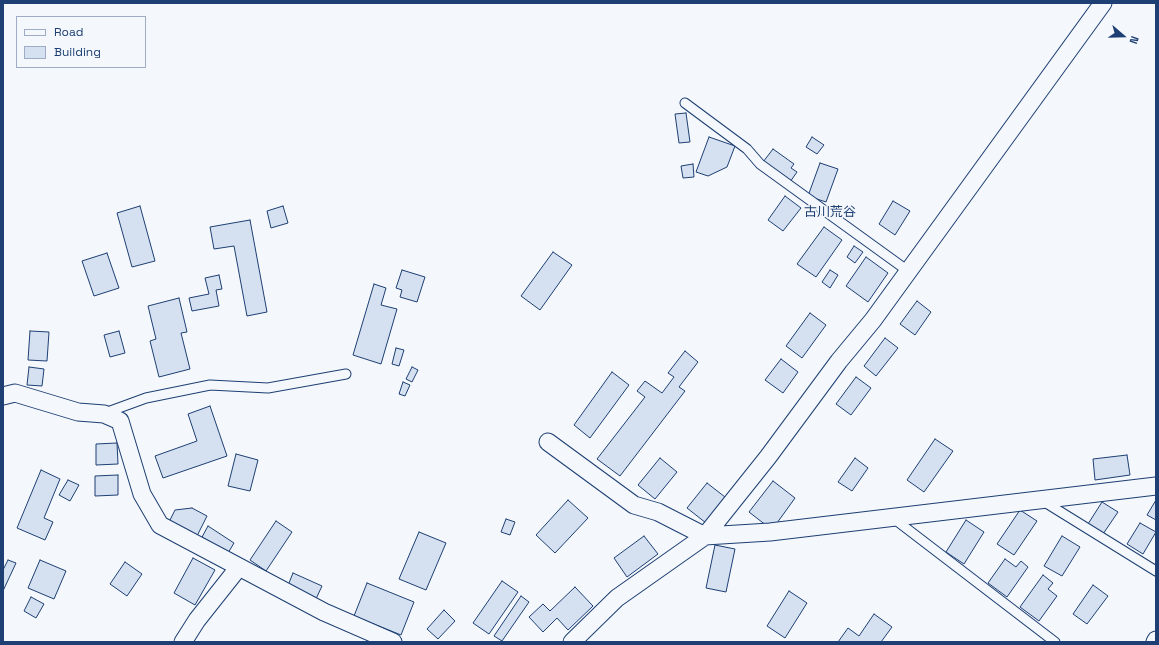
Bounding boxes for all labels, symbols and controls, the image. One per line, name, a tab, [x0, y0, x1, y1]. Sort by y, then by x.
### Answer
legend	[16, 16, 146, 68]
north arrow	[1103, 16, 1143, 56]
text: Road	[54, 24, 83, 40]
text: N	[1126, 34, 1142, 46]
text: Building	[54, 44, 101, 60]
district label: 古川荒谷	[804, 204, 856, 220]

